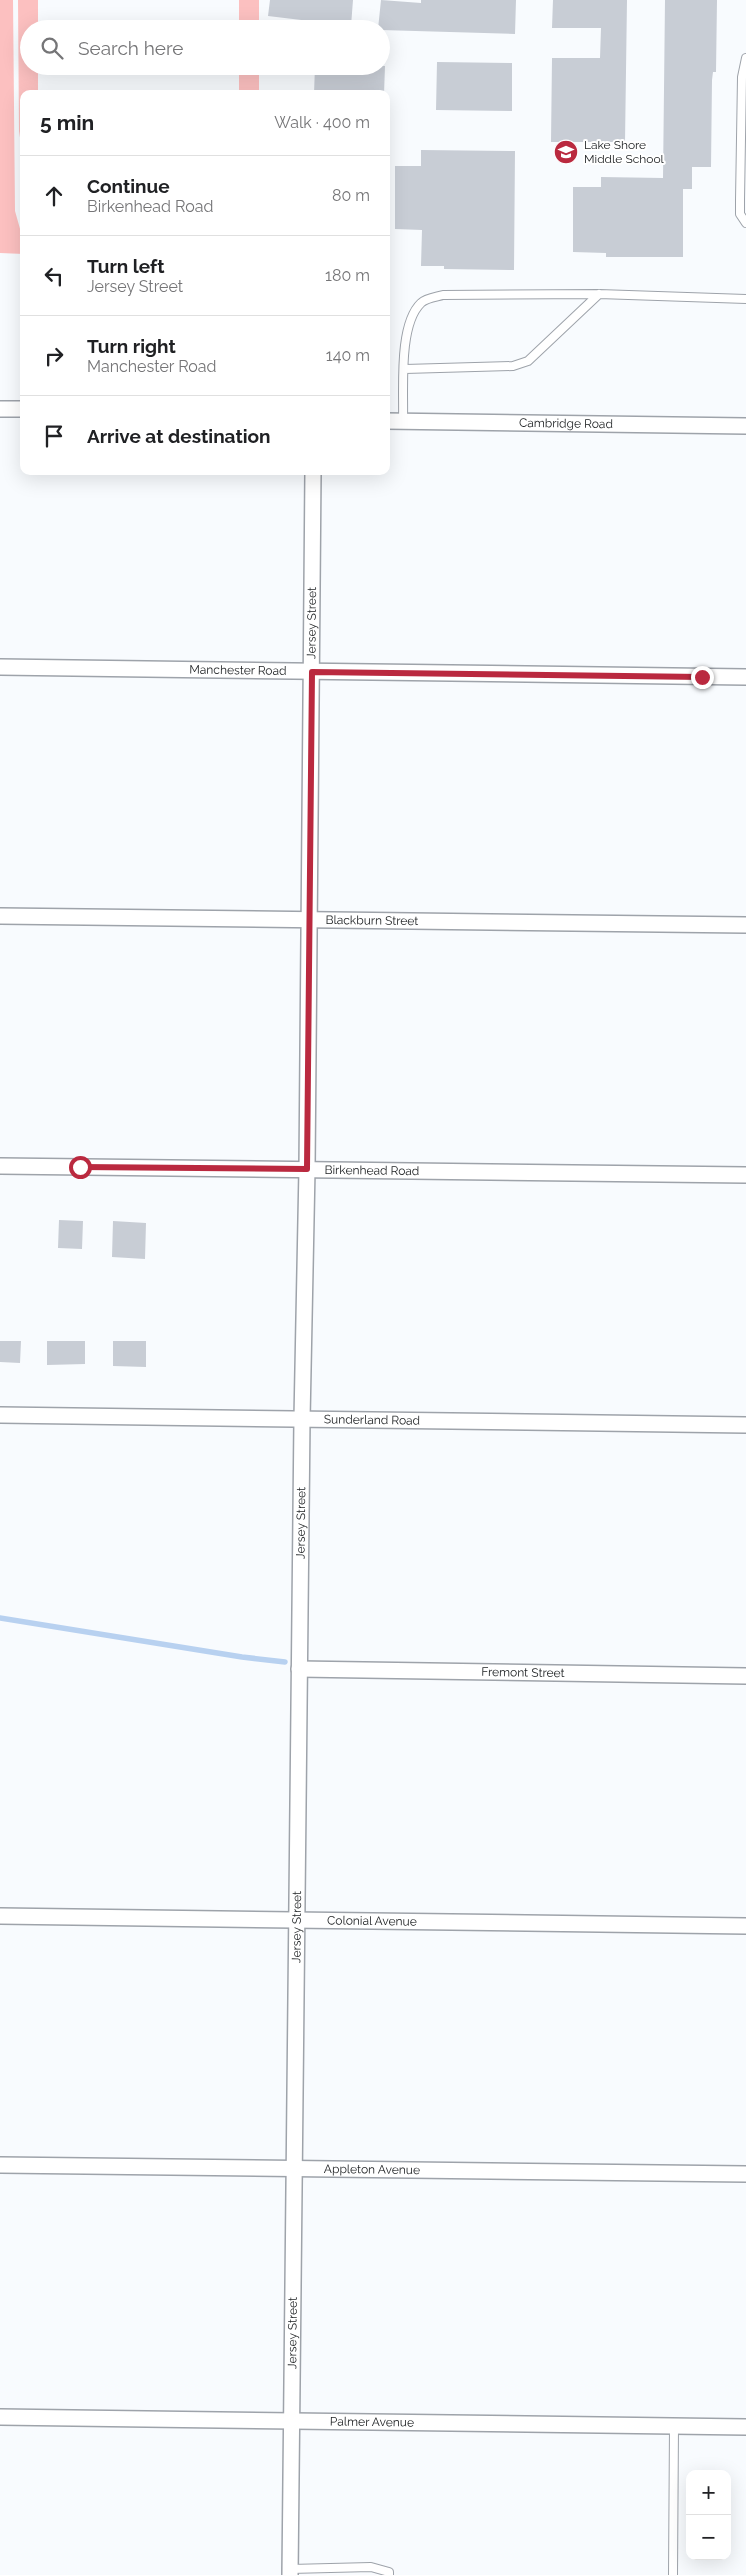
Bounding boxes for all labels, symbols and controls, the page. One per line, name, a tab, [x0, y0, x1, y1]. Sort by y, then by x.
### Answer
search box	[20, 20, 390, 75]
icon: search	[38, 34, 66, 62]
text: Search here	[78, 37, 184, 59]
text: 5 min	[40, 110, 94, 135]
text: Walk · 400 m	[274, 113, 370, 132]
place label: Lake Shore Middle School	[584, 138, 665, 166]
school or university icon: Lake Shore Middle School	[553, 139, 579, 165]
text: Continue	[87, 175, 170, 197]
icon: ahead	[40, 182, 68, 210]
text: 80 m	[332, 186, 370, 205]
text: Birkenhead Road	[87, 197, 213, 216]
text: Turn left	[87, 255, 164, 277]
icon: left	[40, 262, 68, 290]
text: 180 m	[325, 266, 370, 285]
text: Jersey Street	[87, 277, 183, 296]
text: Turn right	[87, 335, 176, 357]
icon: right	[40, 342, 68, 370]
text: 140 m	[326, 346, 370, 365]
text: Manchester Road	[87, 357, 217, 376]
street label: Cambridge Road	[519, 416, 613, 431]
icon: arrive	[40, 422, 68, 450]
text: Arrive at destination	[87, 425, 271, 447]
street label: Jersey Street	[304, 587, 319, 659]
street label: Manchester Road	[189, 663, 287, 678]
route end	[691, 666, 714, 689]
street label: Blackburn Street	[325, 913, 419, 928]
route start	[69, 1156, 92, 1179]
street label: Birkenhead Road	[324, 1163, 419, 1178]
street label: Sunderland Road	[324, 1412, 420, 1428]
street label: Jersey Street	[294, 1487, 308, 1559]
street label: Fremont Street	[481, 1665, 565, 1680]
street label: Jersey Street	[289, 1891, 304, 1963]
street label: Colonial Avenue	[327, 1913, 417, 1929]
street label: Appleton Avenue	[324, 2162, 420, 2177]
street label: Jersey Street	[285, 2297, 300, 2369]
street label: Palmer Avenue	[330, 2414, 414, 2430]
map controls	[686, 2470, 731, 2560]
button: +	[686, 2470, 731, 2515]
button: −	[686, 2515, 731, 2560]

